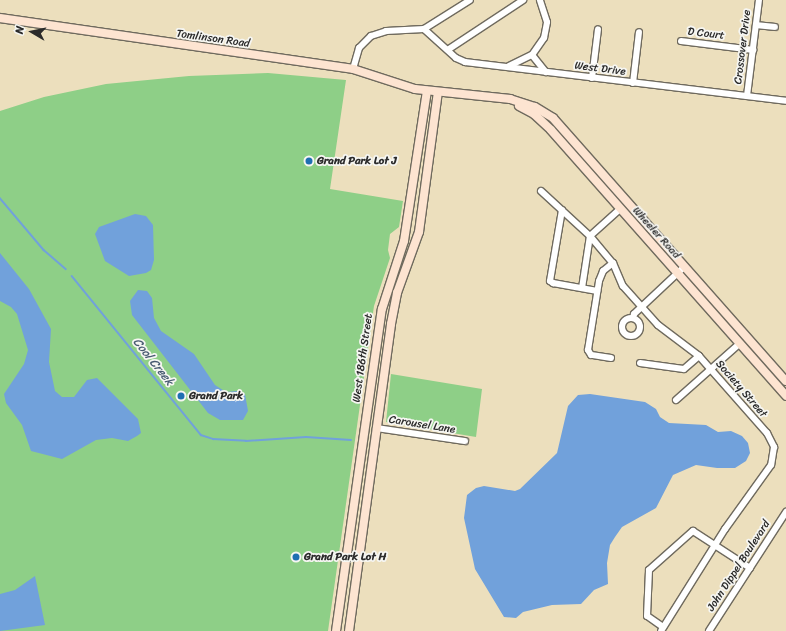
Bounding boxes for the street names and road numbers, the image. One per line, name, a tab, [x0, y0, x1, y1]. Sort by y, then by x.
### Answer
street label: Crossover Drive	[732, 9, 754, 85]
street label: D Court	[687, 25, 725, 43]
street label: Tomlinson Road	[175, 27, 251, 51]
street label: West Drive	[574, 59, 626, 79]
street label: Wheeler Road	[629, 204, 683, 262]
street label: West 186th Street	[350, 313, 376, 403]
street label: Society Street	[713, 358, 769, 420]
street label: Carousel Lane	[388, 413, 456, 437]
street label: John Dippel Boulevard	[705, 518, 773, 614]

